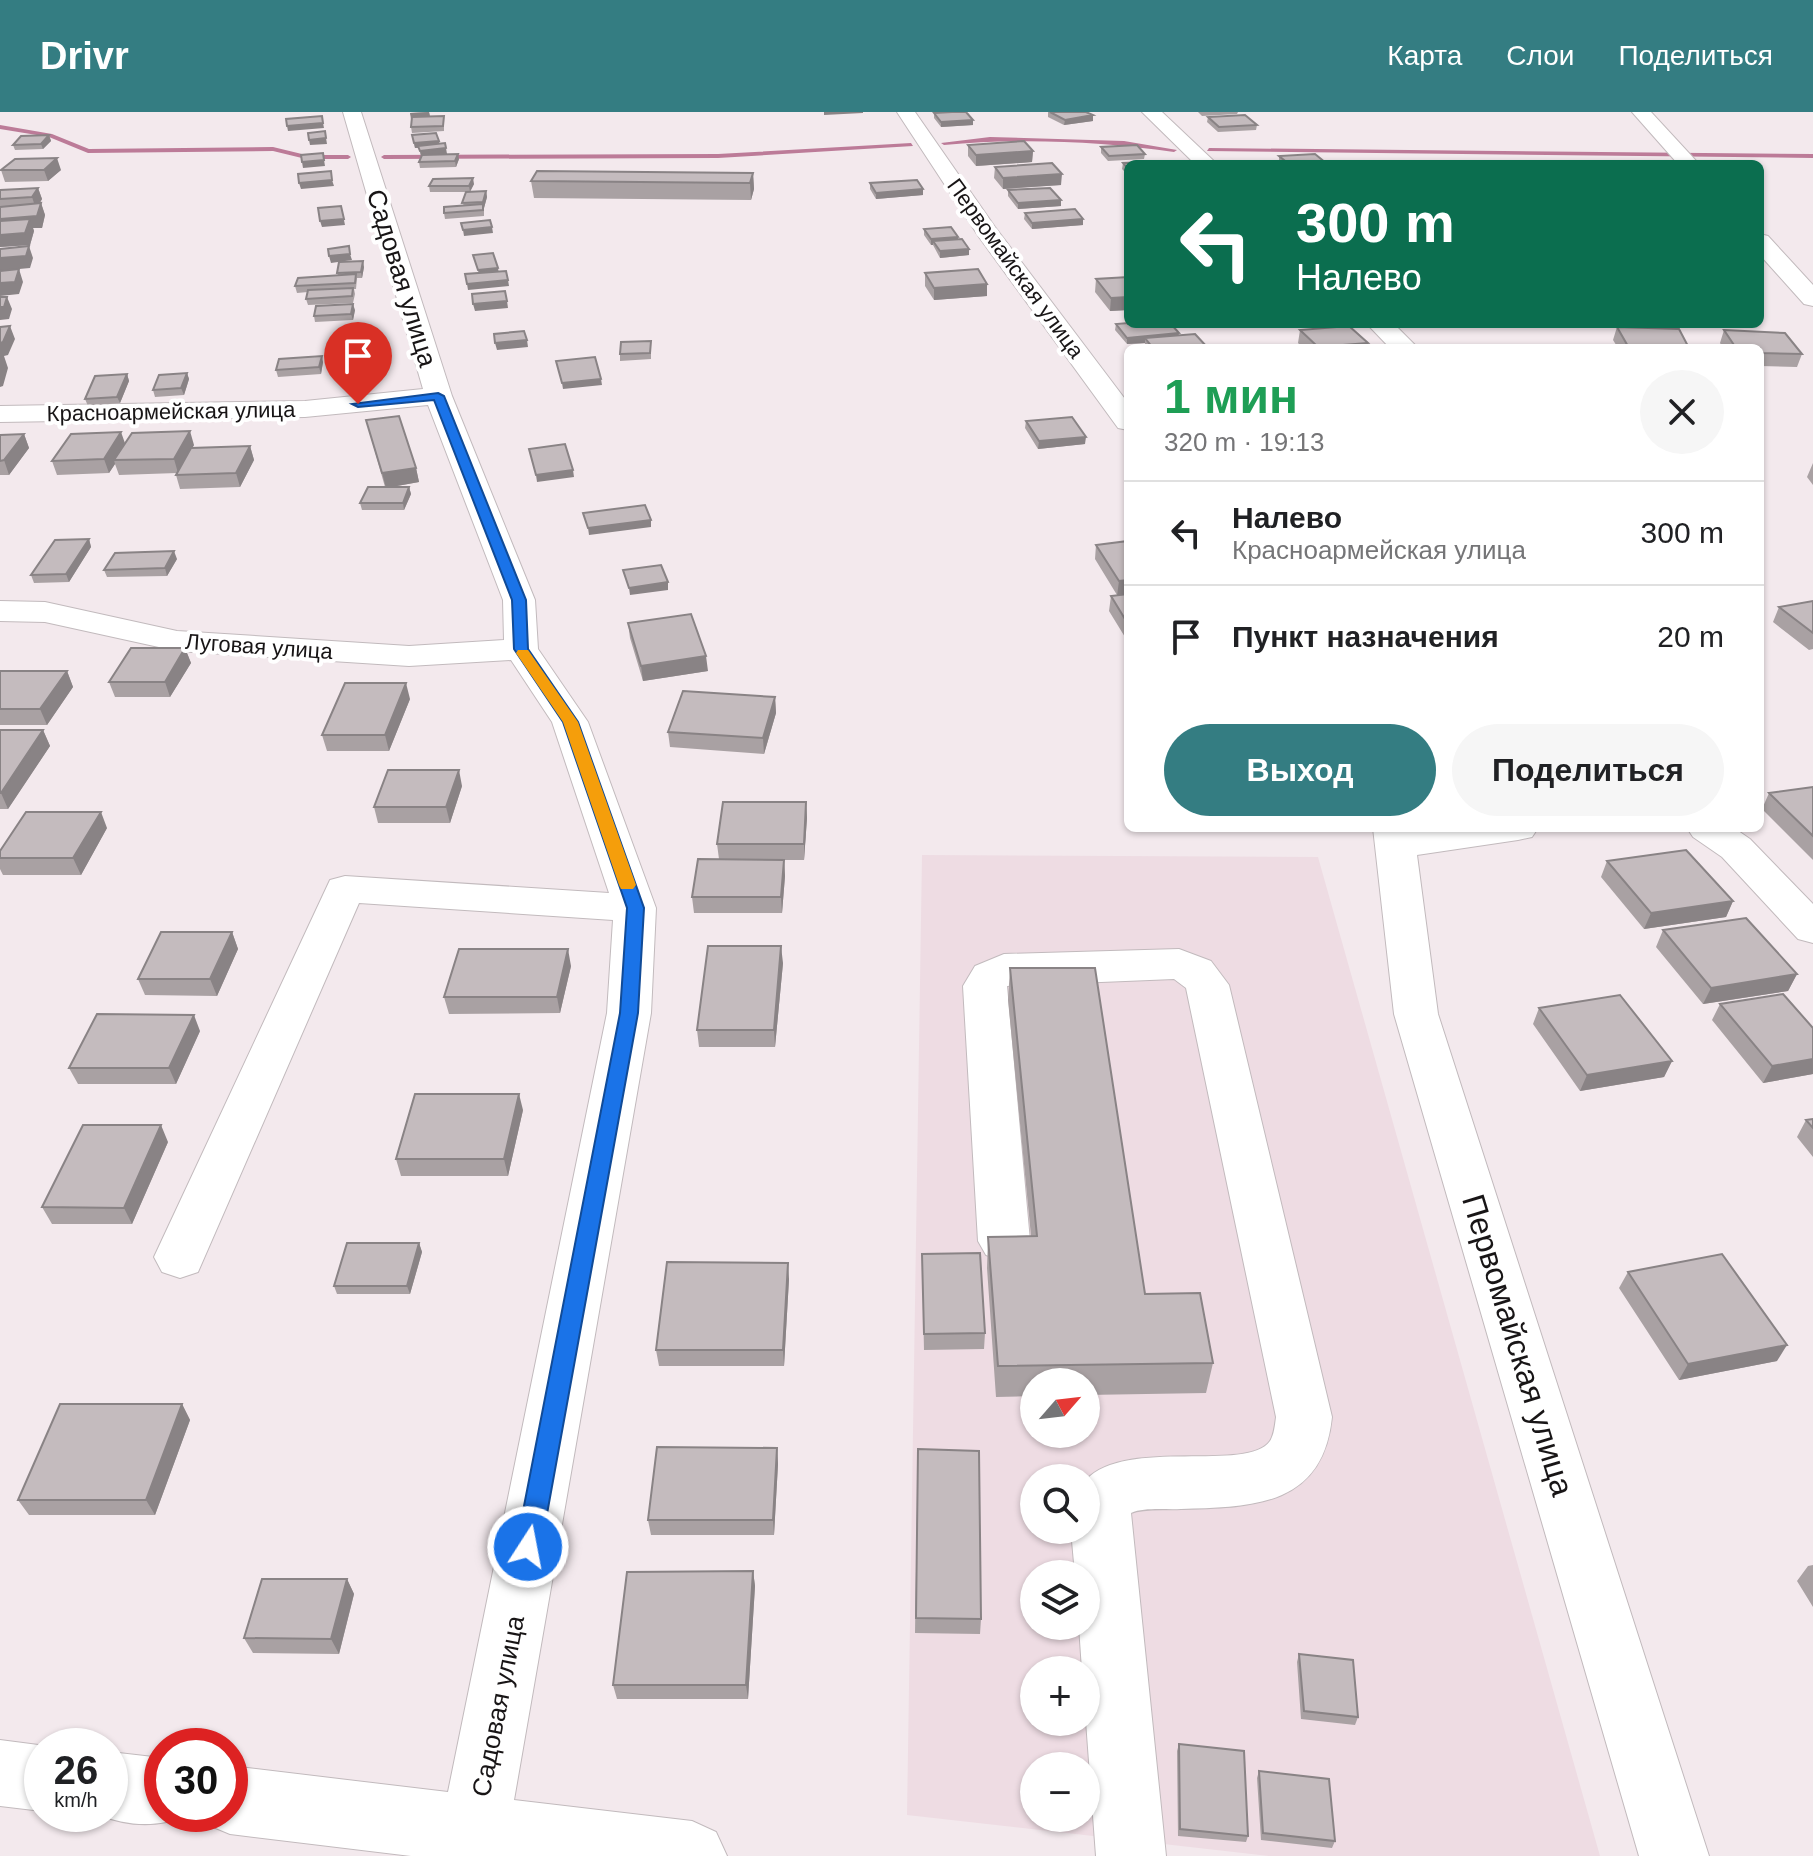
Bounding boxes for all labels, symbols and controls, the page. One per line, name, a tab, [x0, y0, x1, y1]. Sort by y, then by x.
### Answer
text: Drivr	[40, 35, 129, 77]
text: Карта	[1387, 40, 1462, 71]
text: Слои	[1506, 40, 1574, 71]
text: Поделиться	[1618, 40, 1773, 71]
street label: Первомайская улица	[942, 174, 1089, 363]
street label: Садовая улица	[361, 186, 443, 371]
text: 300 m	[1296, 191, 1455, 254]
icon: left	[1164, 192, 1268, 296]
text: Налево	[1296, 257, 1422, 298]
pin	[324, 322, 392, 404]
icon: arrive	[336, 334, 380, 378]
text: 1 мин	[1164, 370, 1298, 423]
button: close	[1640, 370, 1724, 454]
street label: Красноармейская улица	[46, 397, 296, 426]
text: 320 m · 19:13	[1164, 427, 1324, 457]
text: Налево	[1232, 501, 1342, 534]
icon: left	[1164, 511, 1208, 555]
text: 300 m	[1641, 516, 1724, 549]
text: Красноармейская улица	[1232, 535, 1526, 565]
icon: arrive	[1164, 615, 1208, 659]
text: Пункт назначения	[1232, 620, 1499, 653]
text: 20 m	[1657, 620, 1724, 653]
street label: Луговая улица	[184, 629, 334, 664]
button: Выход	[1164, 724, 1436, 816]
button: Поделиться	[1452, 724, 1724, 816]
street label: Первомайская улица	[1455, 1190, 1581, 1500]
north arrow	[1020, 1368, 1100, 1448]
map controls	[1020, 1368, 1100, 1832]
button: search	[1020, 1464, 1100, 1544]
position arrow	[486, 1505, 570, 1589]
button: layers	[1020, 1560, 1100, 1640]
street label: Садовая улица	[466, 1612, 530, 1799]
button: +	[1020, 1656, 1100, 1736]
speed limit sign: 30	[144, 1728, 248, 1832]
text: 26	[54, 1748, 98, 1792]
button: −	[1020, 1752, 1100, 1832]
text: km/h	[54, 1789, 98, 1811]

